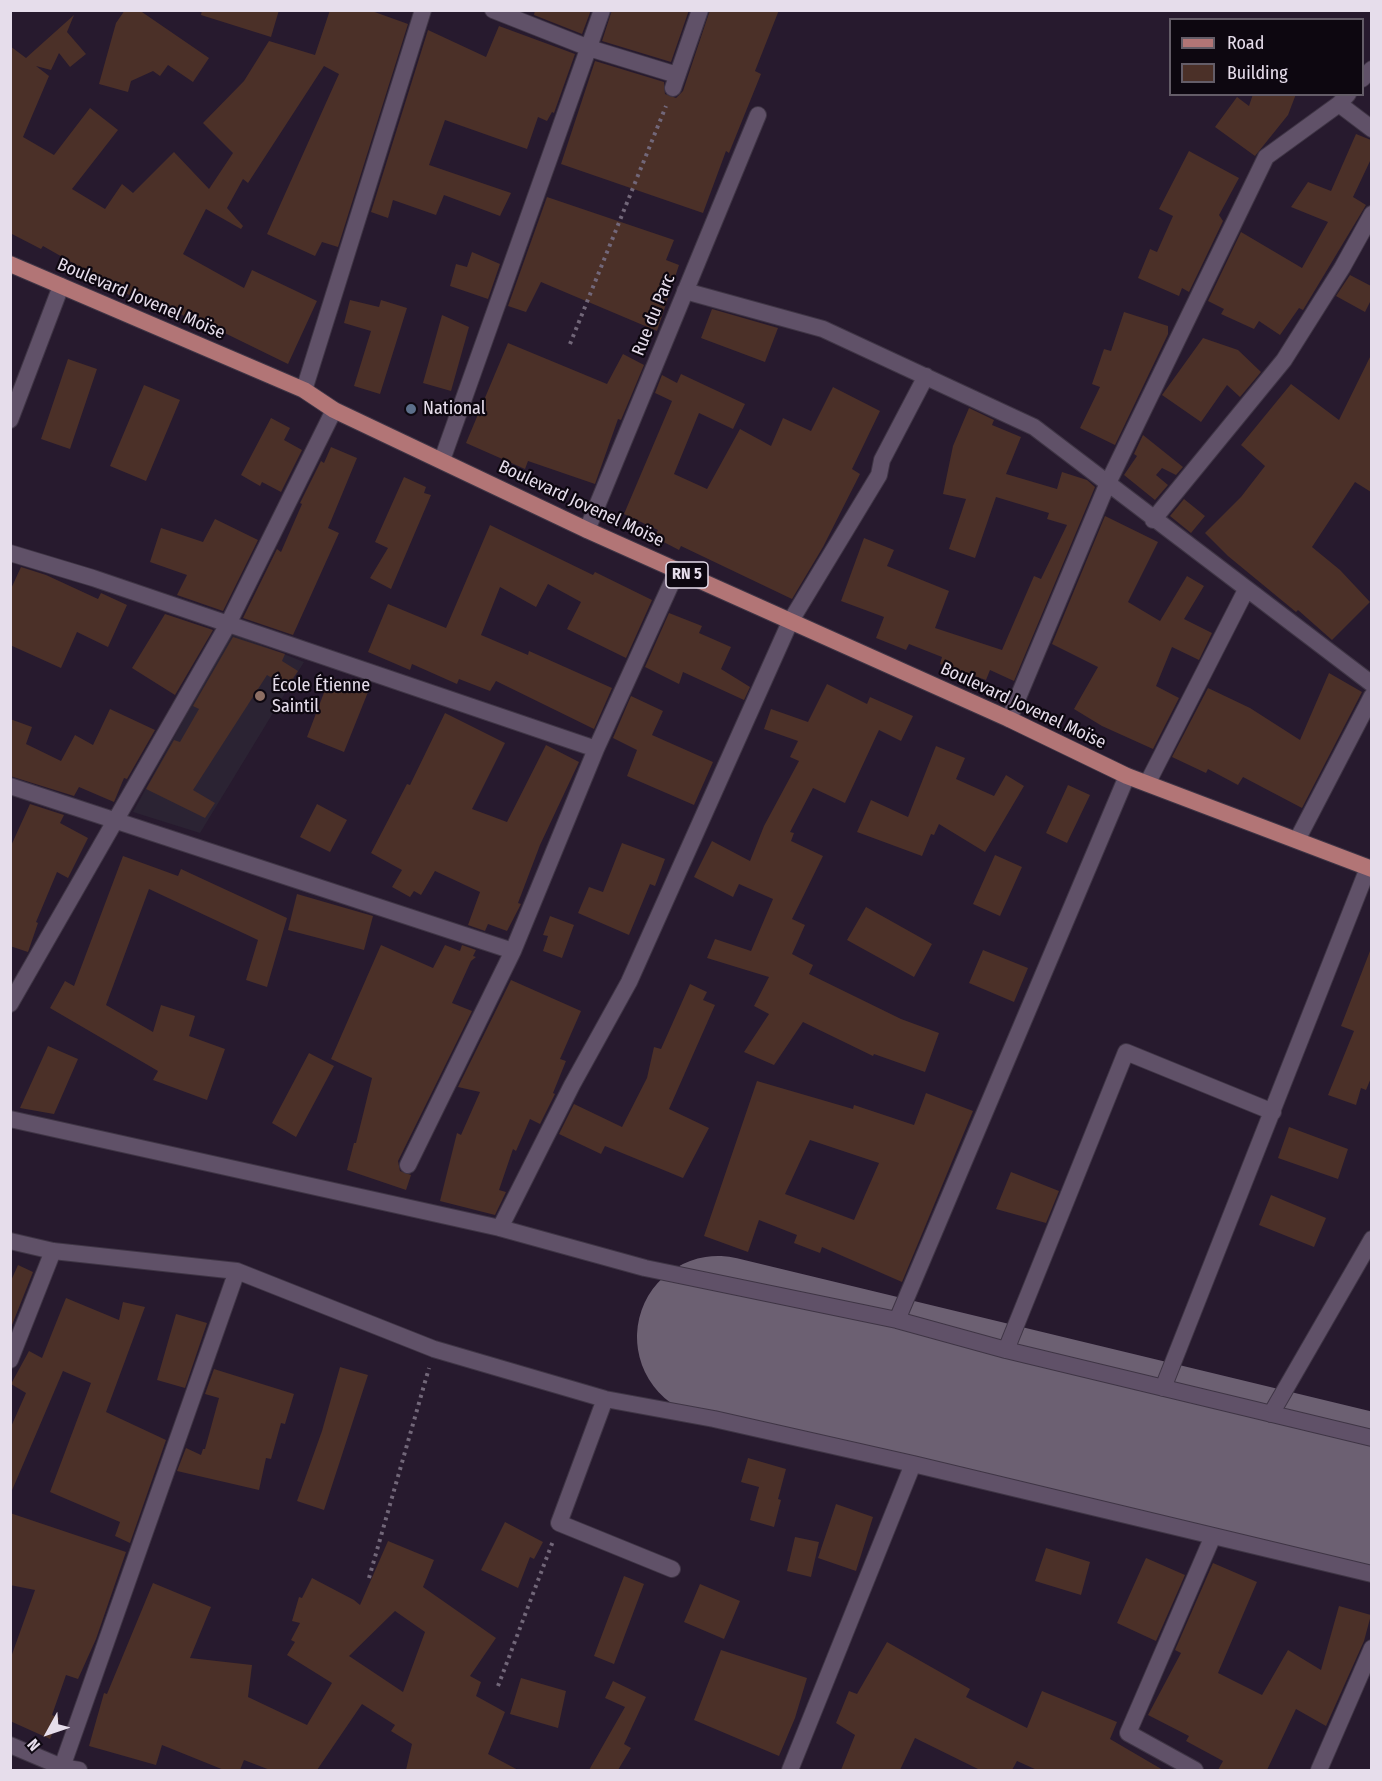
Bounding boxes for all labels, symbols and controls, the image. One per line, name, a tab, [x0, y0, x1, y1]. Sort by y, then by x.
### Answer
legend	[1169, 18, 1364, 96]
text: Road	[1227, 32, 1264, 54]
text: Building	[1227, 62, 1288, 84]
street label: Boulevard Jovenel Moïse	[54, 254, 228, 344]
street label: Rue du Parc	[628, 271, 680, 359]
place label: National	[423, 398, 486, 420]
marker: National	[404, 402, 418, 416]
street label: Boulevard Jovenel Moïse	[495, 456, 667, 552]
road number: RN 5	[666, 562, 708, 588]
street label: Boulevard Jovenel Moïse	[937, 658, 1109, 754]
place label: École Étienne Saintil	[272, 675, 370, 718]
marker: École Étienne Saintil	[253, 689, 267, 703]
north arrow	[18, 1703, 78, 1763]
text: N	[23, 1735, 44, 1755]

